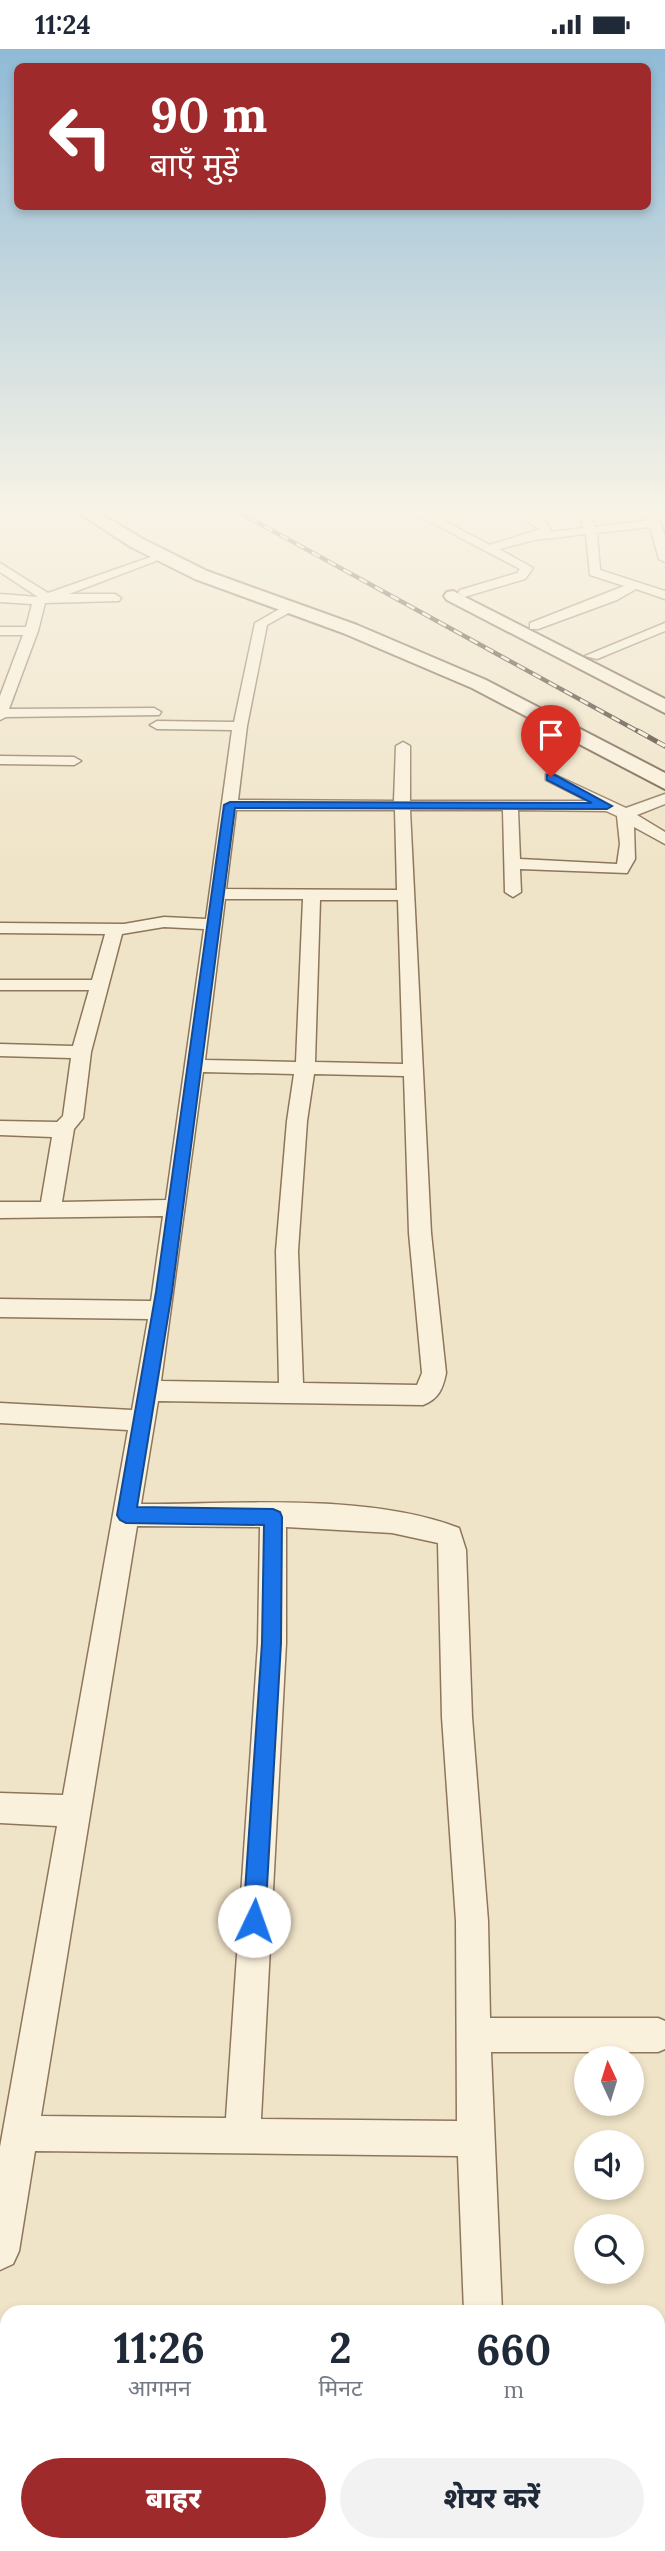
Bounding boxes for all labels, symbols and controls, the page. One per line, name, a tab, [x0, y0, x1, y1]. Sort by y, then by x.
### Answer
text: 11:24	[35, 8, 91, 41]
text: 90 m	[150, 83, 267, 145]
icon: left	[35, 91, 126, 182]
text: बाएँ मुड़ें	[150, 144, 239, 185]
pin	[521, 705, 581, 777]
icon: arrive	[532, 716, 570, 754]
position arrow	[217, 1884, 291, 1958]
north arrow	[574, 2046, 644, 2116]
map controls	[574, 2046, 644, 2284]
button: sound	[574, 2130, 644, 2200]
button: search	[574, 2214, 644, 2284]
text: 11:26	[114, 2321, 205, 2375]
text: 2	[329, 2321, 352, 2375]
text: 660	[476, 2323, 551, 2377]
text: आगमन	[128, 2373, 191, 2402]
text: मिनट	[319, 2373, 363, 2402]
text: m	[504, 2375, 524, 2404]
button: बाहर	[21, 2458, 326, 2538]
button: शेयर करें	[340, 2458, 644, 2538]

